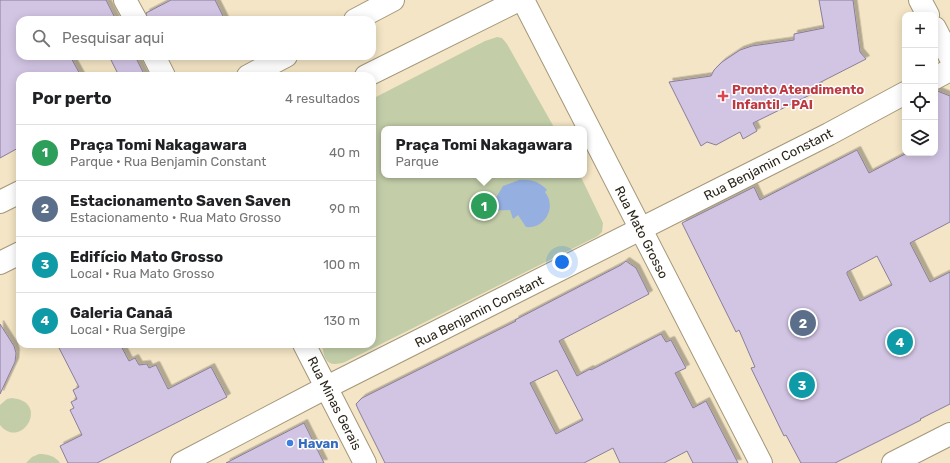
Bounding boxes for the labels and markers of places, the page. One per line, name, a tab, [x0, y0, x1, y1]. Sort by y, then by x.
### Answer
place label: Pronto Atendimento Infantil - PAI	[732, 82, 864, 112]
marker: Pronto Atendimento Infantil - PAI	[717, 90, 729, 102]
pin: 1	[471, 191, 497, 221]
pin: 2	[790, 308, 816, 338]
pin: 4	[887, 327, 913, 357]
pin: 3	[789, 370, 815, 400]
place label: Havan	[298, 436, 339, 451]
marker: Havan	[285, 438, 295, 448]

